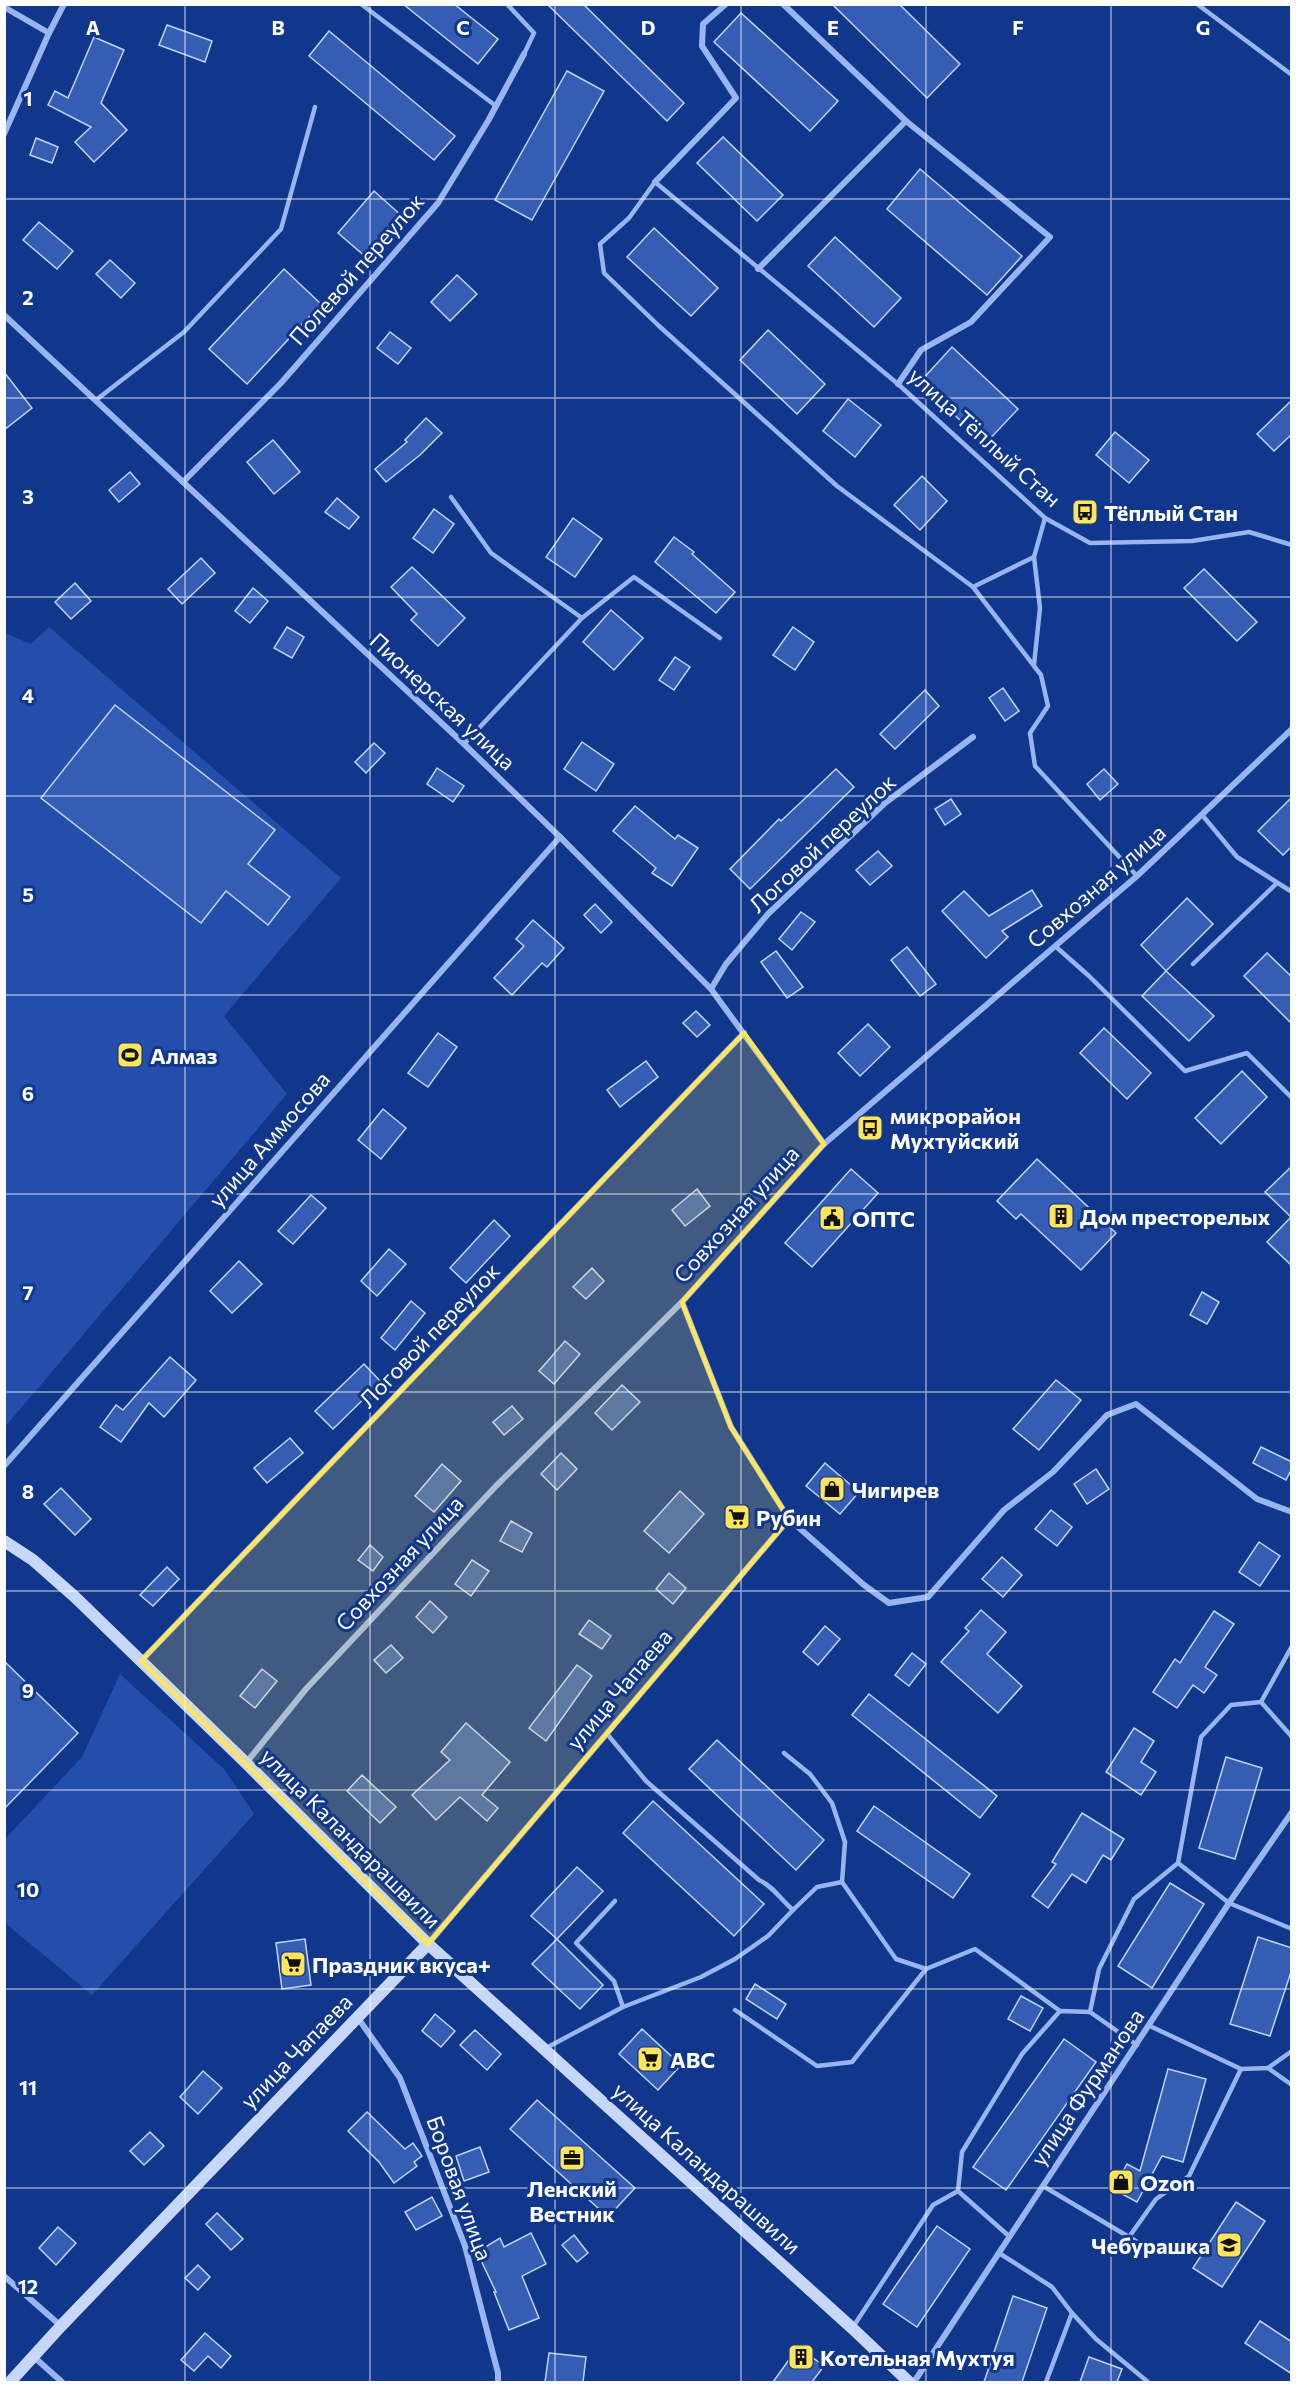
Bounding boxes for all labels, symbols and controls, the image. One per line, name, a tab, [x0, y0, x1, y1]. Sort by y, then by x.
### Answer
text: A	[86, 15, 100, 39]
text: B	[271, 15, 285, 39]
text: C	[456, 15, 470, 39]
text: D	[641, 15, 655, 39]
text: E	[827, 15, 839, 39]
text: F	[1012, 15, 1024, 39]
text: G	[1196, 15, 1210, 39]
text: 1	[23, 86, 33, 110]
street label: Полевой переулок	[283, 188, 429, 350]
text: 2	[22, 285, 34, 309]
street label: улица Тёплый Стан	[903, 362, 1067, 512]
text: 3	[22, 484, 34, 508]
bus stop icon: Тёплый Стан	[1070, 497, 1100, 527]
place label: Тёплый Стан	[1104, 499, 1238, 526]
street label: Пионерская улица	[365, 627, 521, 775]
text: 4	[22, 683, 34, 707]
street label: Логовой переулок	[743, 768, 901, 918]
street label: Совхозная улица	[1021, 819, 1171, 953]
text: 5	[22, 882, 34, 906]
sports icon: Алмаз	[115, 1040, 145, 1070]
place label: Алмаз	[150, 1042, 218, 1069]
street label: улица Аммосова	[203, 1066, 335, 1212]
text: 6	[22, 1081, 34, 1105]
place label: микрорайон Мухтуйский	[890, 1102, 1021, 1154]
bus stop icon: микрорайон Мухтуйский	[855, 1113, 885, 1143]
street label: Совхозная улица	[668, 1140, 804, 1288]
building icon: Дом престорелых	[1046, 1201, 1076, 1231]
public building icon: ОПТС	[817, 1203, 847, 1233]
place label: Дом престорелых	[1080, 1203, 1271, 1230]
place label: ОПТС	[852, 1205, 915, 1232]
street label: Логовой переулок	[353, 1257, 505, 1413]
text: 7	[23, 1280, 34, 1304]
shop icon: Чигирев	[817, 1474, 847, 1504]
place label: Чигирев	[852, 1476, 939, 1503]
text: 8	[22, 1479, 34, 1503]
street label: Совхозная улица	[330, 1490, 468, 1636]
supermarket icon: Рубин	[722, 1502, 752, 1532]
place label: Рубин	[756, 1504, 821, 1531]
street label: улица Чапаева	[561, 1623, 677, 1755]
text: 9	[22, 1678, 34, 1702]
street label: улица Каландарашвили	[255, 1742, 447, 1934]
text: 10	[17, 1877, 39, 1901]
supermarket icon: Праздник вкуса+	[278, 1949, 308, 1979]
place label: Праздник вкуса+	[312, 1951, 491, 1978]
street label: улица Чапаева	[234, 1988, 358, 2114]
street label: улица Фурманова	[1025, 2003, 1149, 2171]
supermarket icon: ABC	[635, 2044, 665, 2074]
place label: ABC	[670, 2046, 715, 2073]
text: 11	[19, 2075, 37, 2099]
street label: улица Каландарашвили	[607, 2076, 807, 2260]
street label: Боровая улица	[421, 2112, 499, 2264]
office icon: Ленский Вестник	[557, 2143, 587, 2173]
shop icon: Ozon	[1106, 2167, 1136, 2197]
place label: Ozon	[1140, 2169, 1195, 2196]
place label: Ленский Вестник	[527, 2175, 617, 2227]
school or university icon: Чебурашка	[1214, 2230, 1244, 2260]
place label: Чебурашка	[1091, 2232, 1210, 2259]
text: 12	[18, 2274, 38, 2298]
building icon: Котельная Мухтуя	[786, 2342, 816, 2372]
place label: Котельная Мухтуя	[820, 2344, 1015, 2371]

